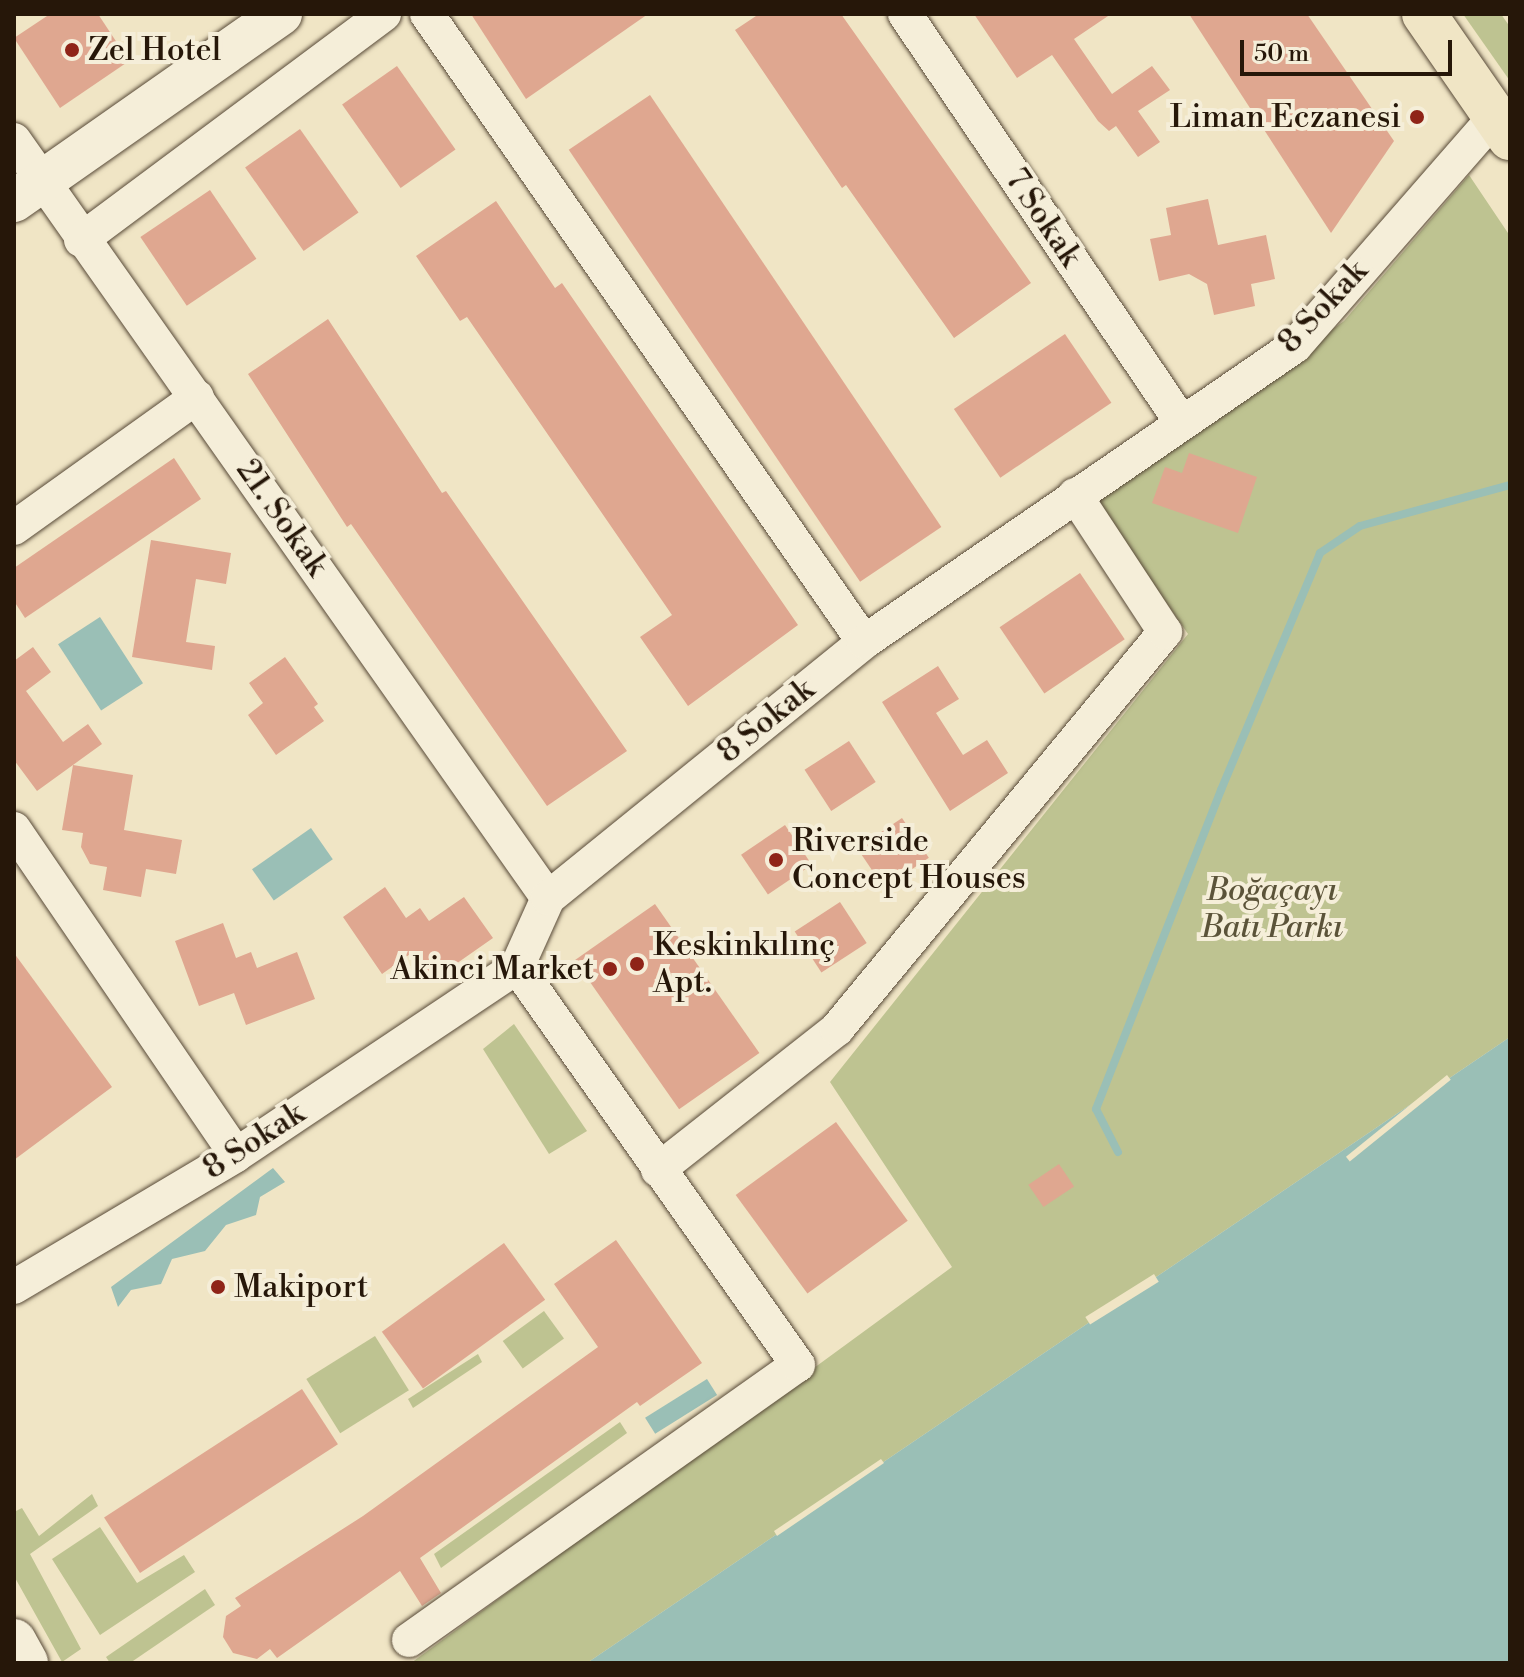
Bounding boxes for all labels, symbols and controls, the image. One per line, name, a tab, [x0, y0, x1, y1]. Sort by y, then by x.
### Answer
scale bar	[1244, 24, 1456, 74]
place label: Zel Hotel	[88, 31, 221, 69]
text: 50 m	[1254, 39, 1309, 69]
marker: Zel Hotel	[63, 41, 81, 59]
place label: Liman Eczanesi	[1170, 98, 1401, 136]
marker: Liman Eczanesi	[1408, 108, 1426, 126]
street label: 7 Sokak	[996, 162, 1090, 274]
street label: 8 Sokak	[1270, 253, 1376, 361]
street label: 21. Sokak	[228, 452, 336, 584]
street label: 8 Sokak	[710, 670, 822, 772]
place label: Riverside Concept Houses	[792, 823, 1026, 898]
marker: Riverside Concept Houses	[767, 851, 785, 869]
park label: Boğaçayı Batı Parkı	[1201, 872, 1343, 947]
place label: Keskinkılınç Apt.	[653, 927, 835, 1002]
place label: Akinci Market	[391, 950, 594, 988]
marker: Keskinkılınç Apt.	[628, 955, 646, 973]
marker: Akinci Market	[601, 960, 619, 978]
street label: 8 Sokak	[196, 1094, 312, 1188]
place label: Makiport	[234, 1268, 368, 1306]
marker: Makiport	[209, 1278, 227, 1296]

